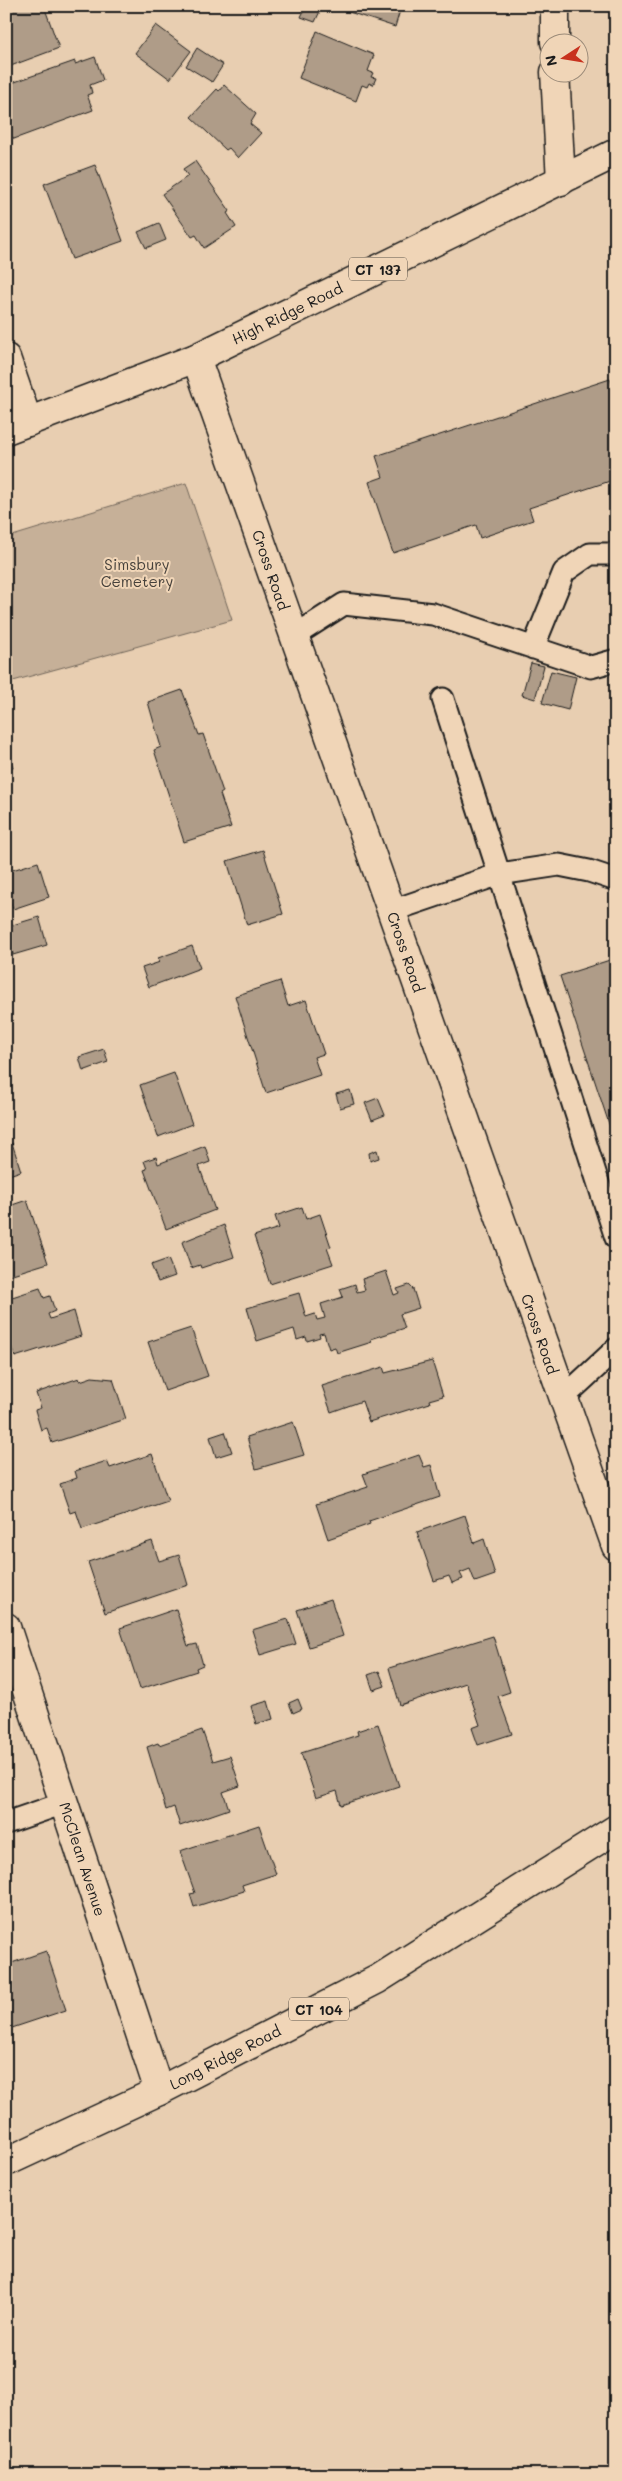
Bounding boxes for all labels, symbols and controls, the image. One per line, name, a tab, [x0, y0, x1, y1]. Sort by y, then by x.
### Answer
north arrow	[540, 32, 590, 82]
text: N	[540, 54, 561, 68]
road number: CT 137	[349, 258, 407, 280]
street label: High Ridge Road	[228, 277, 346, 349]
street label: Cross Road	[248, 527, 294, 613]
park label: Simsbury Cemetery	[101, 554, 173, 591]
street label: Cross Road	[383, 909, 429, 995]
street label: Cross Road	[517, 1291, 563, 1377]
street label: McClean Avenue	[55, 1799, 111, 1919]
road number: CT 104	[289, 1998, 349, 2020]
street label: Long Ridge Road	[166, 2020, 284, 2094]

